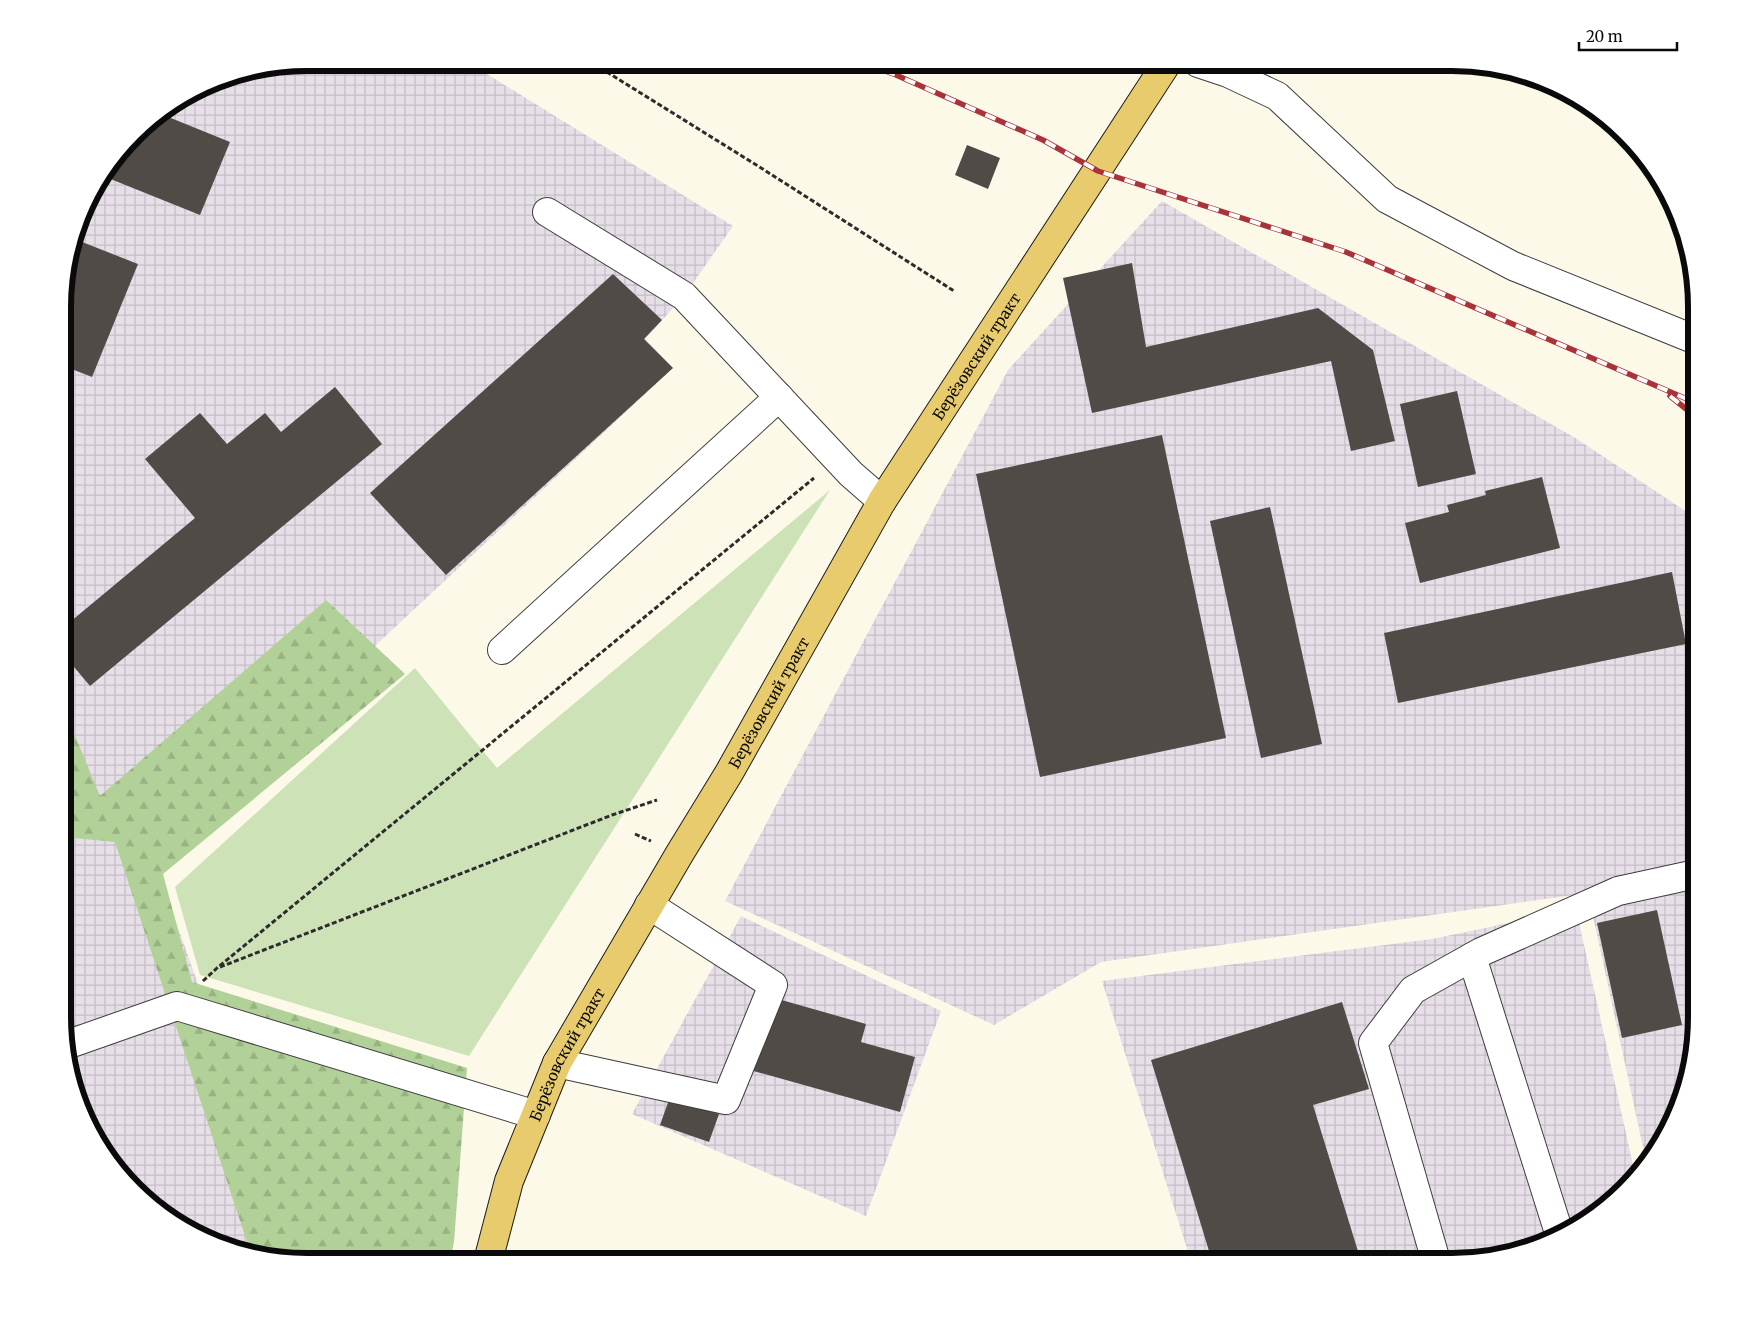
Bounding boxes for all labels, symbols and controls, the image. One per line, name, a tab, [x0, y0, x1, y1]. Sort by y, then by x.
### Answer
scale bar	[1579, 20, 1676, 52]
text: 20 m	[1586, 27, 1623, 46]
street label: Берёзовский тракт	[928, 289, 1024, 423]
street label: Берёзовский тракт	[724, 634, 813, 772]
street label: Берёзовский тракт	[525, 984, 609, 1124]

